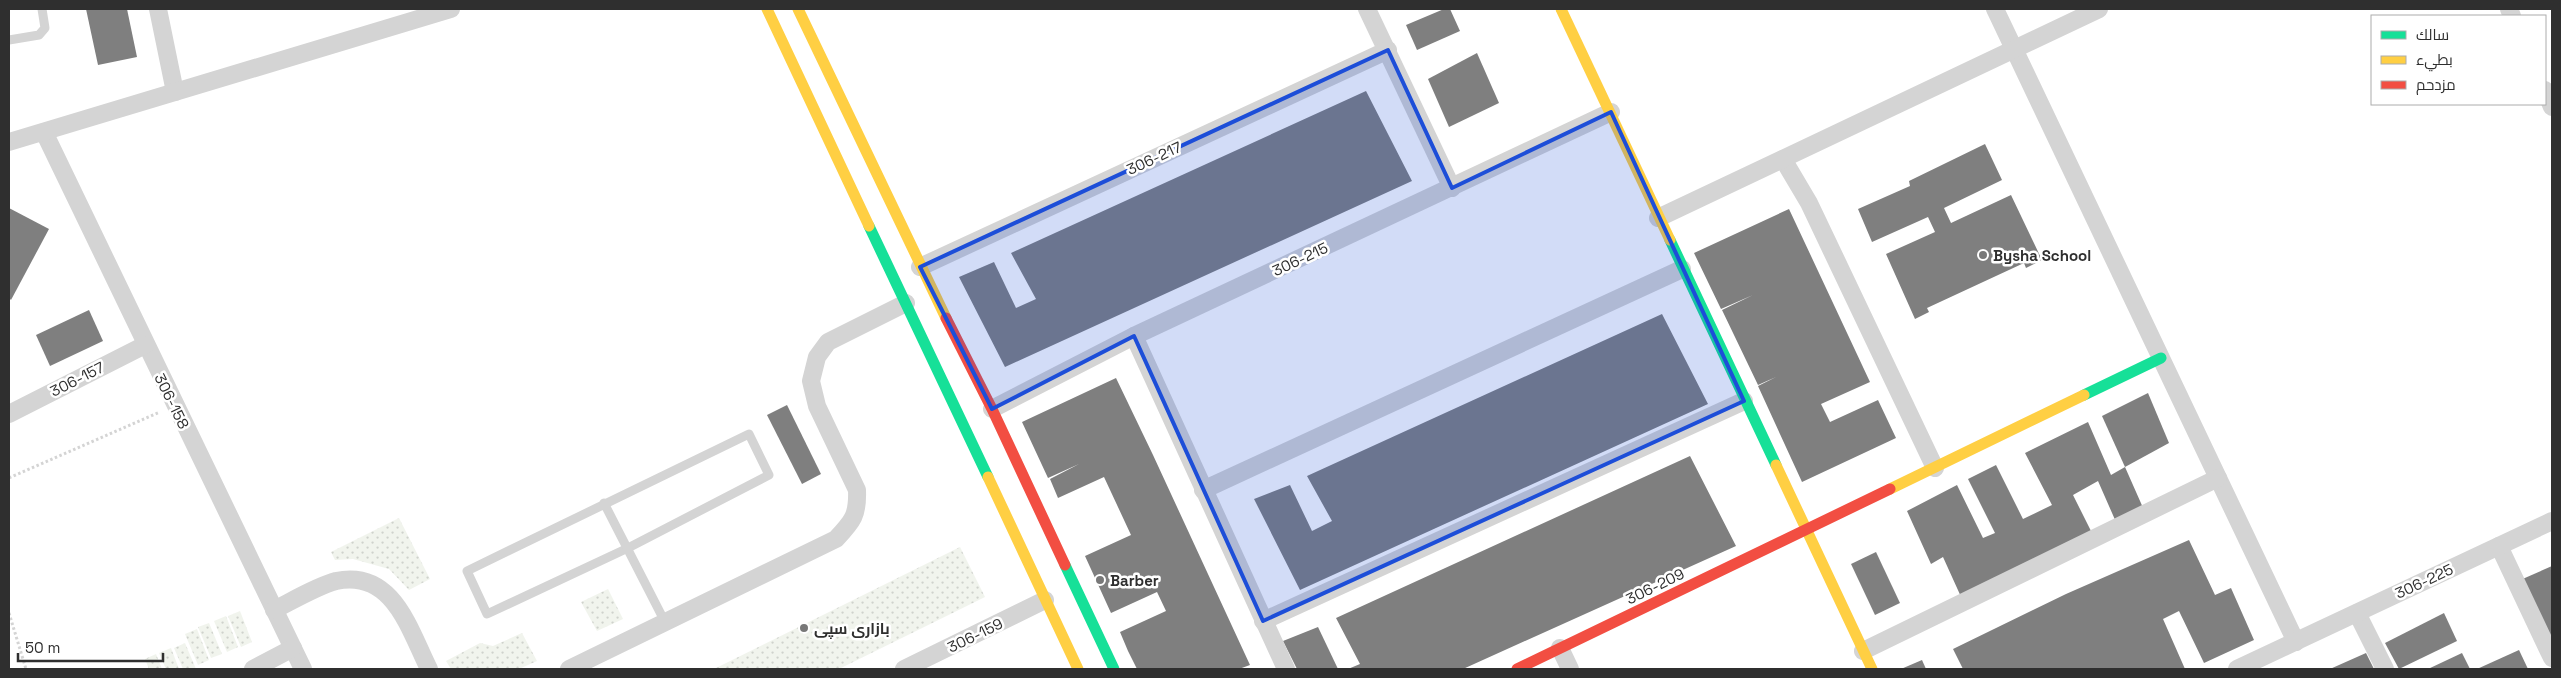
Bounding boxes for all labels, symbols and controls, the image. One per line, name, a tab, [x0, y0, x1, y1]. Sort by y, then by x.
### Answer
legend	[2371, 15, 2546, 105]
text: سالك	[2416, 25, 2449, 44]
text: بطيء	[2416, 50, 2453, 72]
text: مزدحم	[2416, 75, 2456, 95]
street label: 306-217	[1123, 137, 1185, 179]
street label: 306-215	[1269, 238, 1331, 280]
place label: Bysha School	[1993, 246, 2091, 265]
marker: Bysha School	[1977, 249, 1989, 261]
street label: 306-157	[47, 357, 107, 401]
street label: 306-158	[150, 370, 194, 432]
street label: 306-225	[2392, 559, 2456, 603]
street label: 306-209	[1623, 564, 1687, 608]
place label: Barber	[1110, 571, 1159, 590]
marker: Barber	[1094, 574, 1106, 586]
street label: 306-159	[944, 614, 1006, 656]
place label: بازاری سپی	[814, 619, 890, 639]
marker: بازاری سپی	[798, 622, 810, 634]
scale bar	[18, 630, 162, 662]
text: 50 m	[25, 638, 60, 657]

